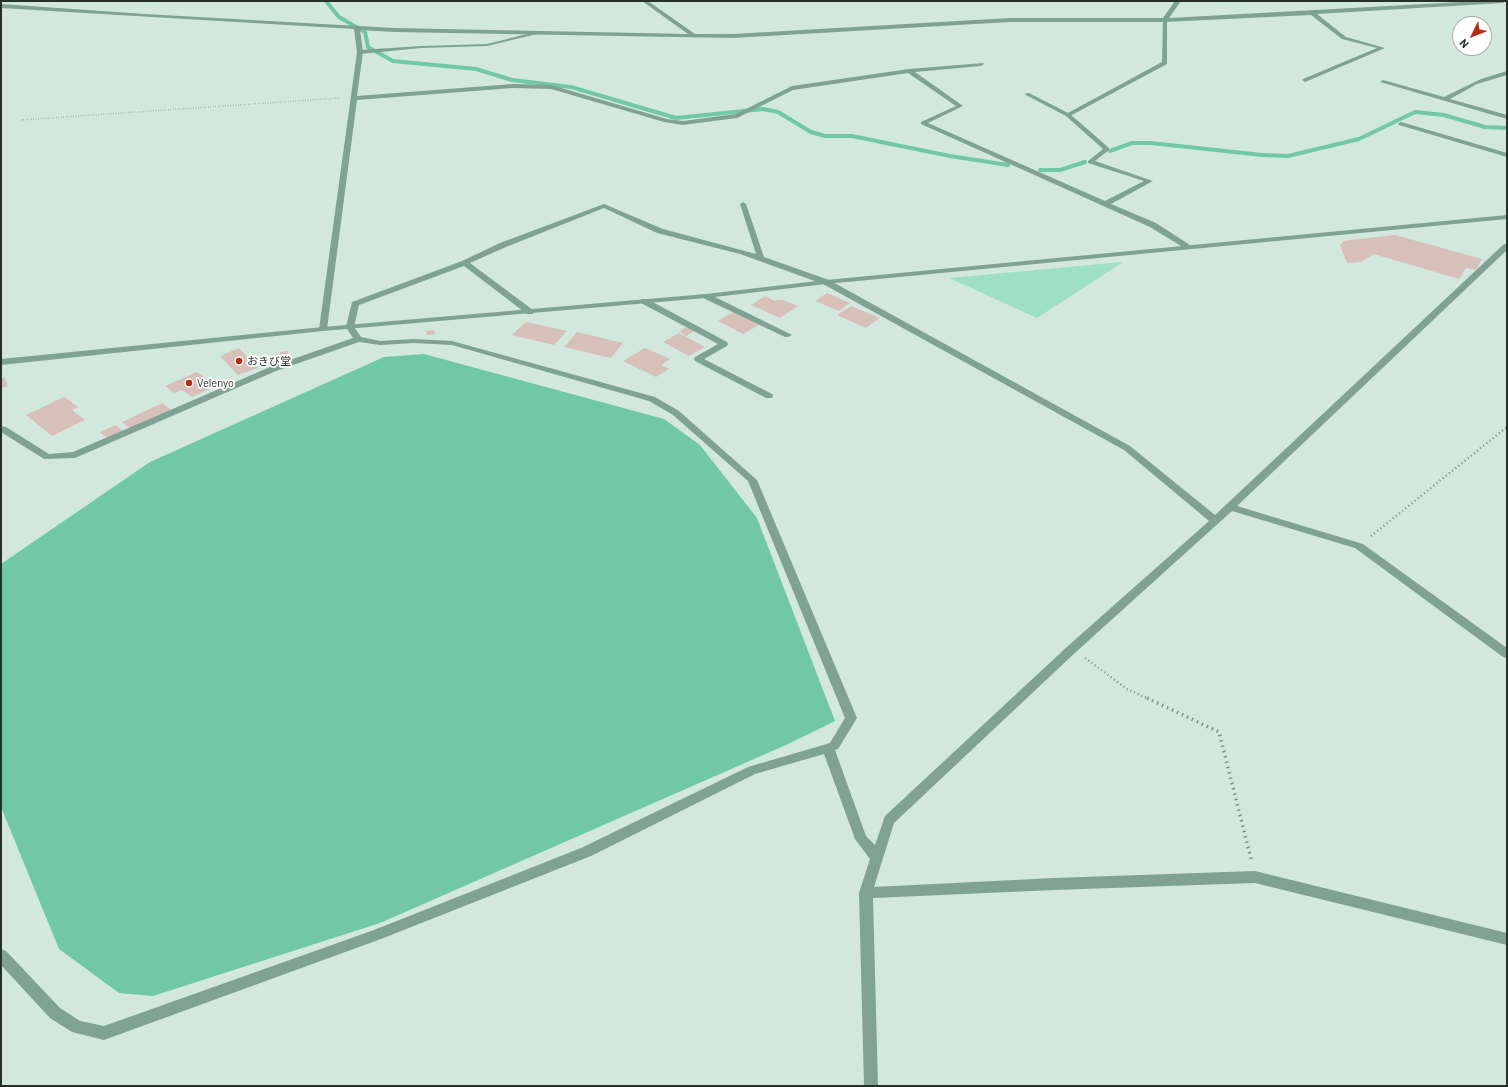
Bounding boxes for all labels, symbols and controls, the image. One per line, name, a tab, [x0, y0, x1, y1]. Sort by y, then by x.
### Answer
north arrow	[1452, 16, 1492, 56]
text: N	[1456, 37, 1471, 51]
place label: おきび堂	[247, 354, 291, 368]
marker: おきび堂	[234, 356, 244, 366]
place label: Velenyo	[197, 376, 234, 390]
marker: Velenyo	[184, 378, 194, 388]

